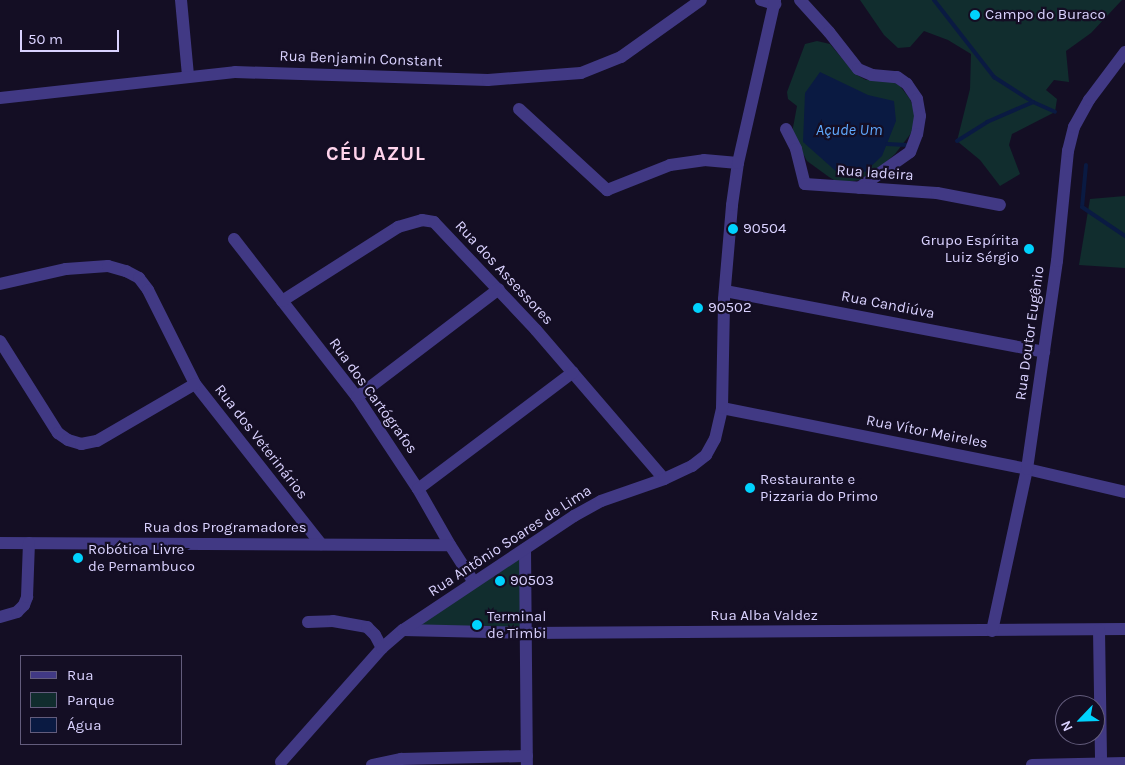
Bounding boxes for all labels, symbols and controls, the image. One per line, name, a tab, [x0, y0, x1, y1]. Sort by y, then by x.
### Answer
place label: Campo do Buraco	[985, 6, 1106, 24]
marker: Campo do Buraco	[969, 9, 981, 21]
scale bar	[22, 20, 121, 52]
text: 50 m	[28, 30, 63, 48]
street label: Rua Benjamin Constant	[279, 47, 443, 71]
water label: Açude Um	[816, 120, 882, 140]
district label: CÉU AZUL	[325, 141, 427, 165]
street label: Rua ladeira	[836, 161, 914, 185]
street label: Rua dos Assessores	[451, 217, 557, 329]
place label: 90504	[743, 220, 786, 238]
marker: 90504	[727, 223, 739, 235]
place label: Grupo Espírita Luiz Sérgio	[921, 231, 1019, 266]
marker: Grupo Espírita Luiz Sérgio	[1023, 243, 1035, 255]
street label: Rua Doutor Eugênio	[1012, 265, 1048, 401]
street label: Rua Candiúva	[840, 287, 936, 323]
place label: 90502	[708, 299, 752, 317]
marker: 90502	[692, 302, 704, 314]
street label: Rua dos Cartógrafos	[325, 335, 421, 457]
street label: Rua dos Veterinários	[211, 381, 311, 503]
street label: Rua Vítor Meireles	[865, 411, 989, 453]
place label: Restaurante e Pizzaria do Primo	[760, 470, 878, 505]
street label: Rua Antônio Soares de Lima	[425, 481, 595, 601]
marker: Restaurante e Pizzaria do Primo	[744, 482, 756, 494]
street label: Rua dos Programadores	[143, 519, 307, 537]
place label: Robótica Livre de Pernambuco	[88, 540, 195, 575]
marker: Robótica Livre de Pernambuco	[72, 552, 84, 564]
place label: 90503	[510, 572, 554, 590]
marker: 90503	[494, 575, 506, 587]
place label: Terminal de Timbi	[487, 607, 547, 642]
street label: Rua Alba Valdez	[710, 607, 818, 625]
marker: Terminal de Timbi	[471, 619, 483, 631]
legend	[20, 655, 182, 745]
text: Rua	[67, 666, 94, 684]
text: Parque	[67, 691, 115, 709]
north arrow	[1055, 695, 1105, 745]
text: Água	[67, 716, 101, 734]
text: N	[1057, 718, 1077, 734]

